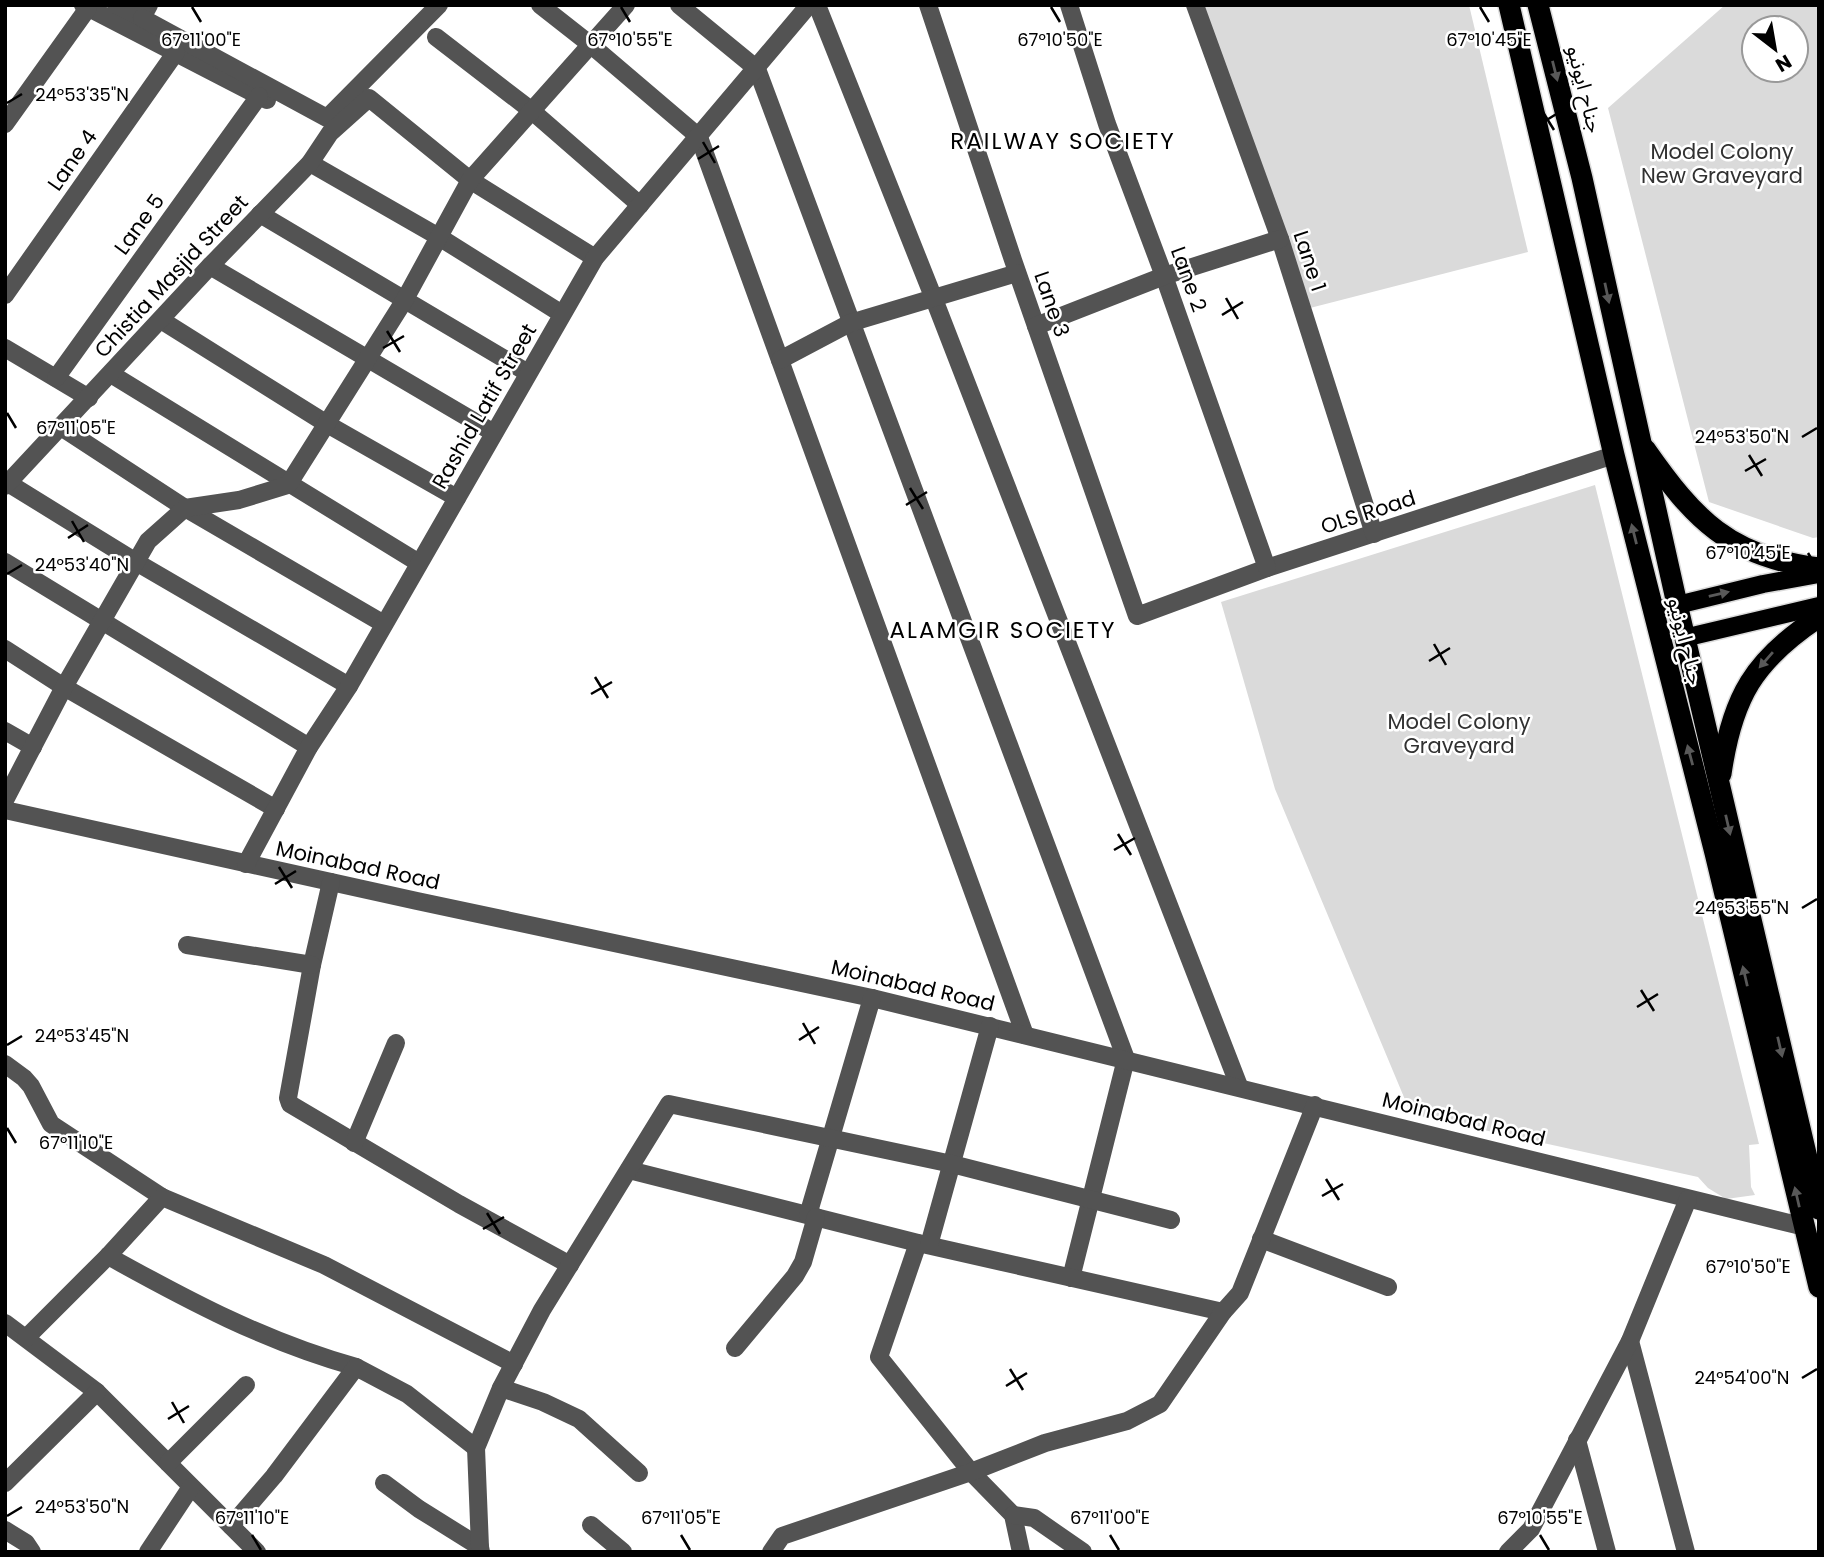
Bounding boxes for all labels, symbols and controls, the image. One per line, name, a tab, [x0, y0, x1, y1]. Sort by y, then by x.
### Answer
north arrow	[1740, 14, 1810, 84]
text: 67°11'00"E	[161, 27, 241, 52]
text: 67°10'55"E	[587, 27, 673, 52]
text: 67°10'50"E	[1017, 27, 1103, 52]
text: 67°10'45"E	[1446, 27, 1532, 52]
street label: جناح ایونیو	[1559, 42, 1610, 136]
text: N	[1770, 48, 1797, 78]
one-way arrow	[1550, 61, 1561, 83]
text: 24°53'35"N	[35, 82, 129, 107]
street label: Lane 4	[40, 124, 104, 196]
district label: RAILWAY SOCIETY	[950, 125, 1176, 157]
park label: Model Colony New Graveyard	[1641, 137, 1803, 190]
street label: Chistia Masjid Street	[88, 188, 254, 364]
street label: Lane 5	[107, 188, 171, 260]
street label: Lane 1	[1287, 227, 1333, 295]
street label: Lane 2	[1164, 242, 1214, 316]
street label: Lane 3	[1027, 267, 1077, 341]
one-way arrow	[1601, 282, 1612, 304]
street label: Rashid Latif Street	[425, 318, 543, 494]
text: 67°11'05"E	[36, 415, 116, 440]
text: 24°53'50"N	[1695, 424, 1789, 449]
street label: OLS Road	[1317, 483, 1419, 541]
one-way arrow	[1628, 523, 1639, 545]
text: 67°10'45"E	[1705, 540, 1791, 565]
text: 24°53'40"N	[35, 552, 129, 577]
one-way arrow	[1708, 589, 1730, 600]
street label: جناح ایونیو	[1660, 594, 1711, 688]
district label: ALAMGIR SOCIETY	[889, 614, 1117, 646]
one-way arrow	[1758, 651, 1774, 669]
park label: Model Colony Graveyard	[1387, 707, 1531, 760]
one-way arrow	[1684, 744, 1695, 766]
one-way arrow	[1723, 814, 1734, 836]
street label: Moinabad Road	[273, 833, 443, 897]
text: 24°53'55"N	[1695, 895, 1789, 920]
street label: Moinabad Road	[828, 952, 998, 1018]
one-way arrow	[1739, 965, 1750, 987]
text: 24°53'45"N	[35, 1023, 129, 1048]
one-way arrow	[1775, 1036, 1786, 1058]
street label: Moinabad Road	[1379, 1085, 1549, 1153]
text: 67°11'10"E	[39, 1130, 113, 1155]
one-way arrow	[1791, 1186, 1802, 1208]
text: 67°10'50"E	[1705, 1254, 1791, 1279]
text: 24°54'00"N	[1694, 1365, 1790, 1390]
text: 24°53'50"N	[35, 1494, 129, 1519]
text: 67°11'10"E	[215, 1505, 289, 1530]
text: 67°11'05"E	[641, 1505, 721, 1530]
text: 67°11'00"E	[1070, 1505, 1150, 1530]
text: 67°10'55"E	[1497, 1505, 1583, 1530]

